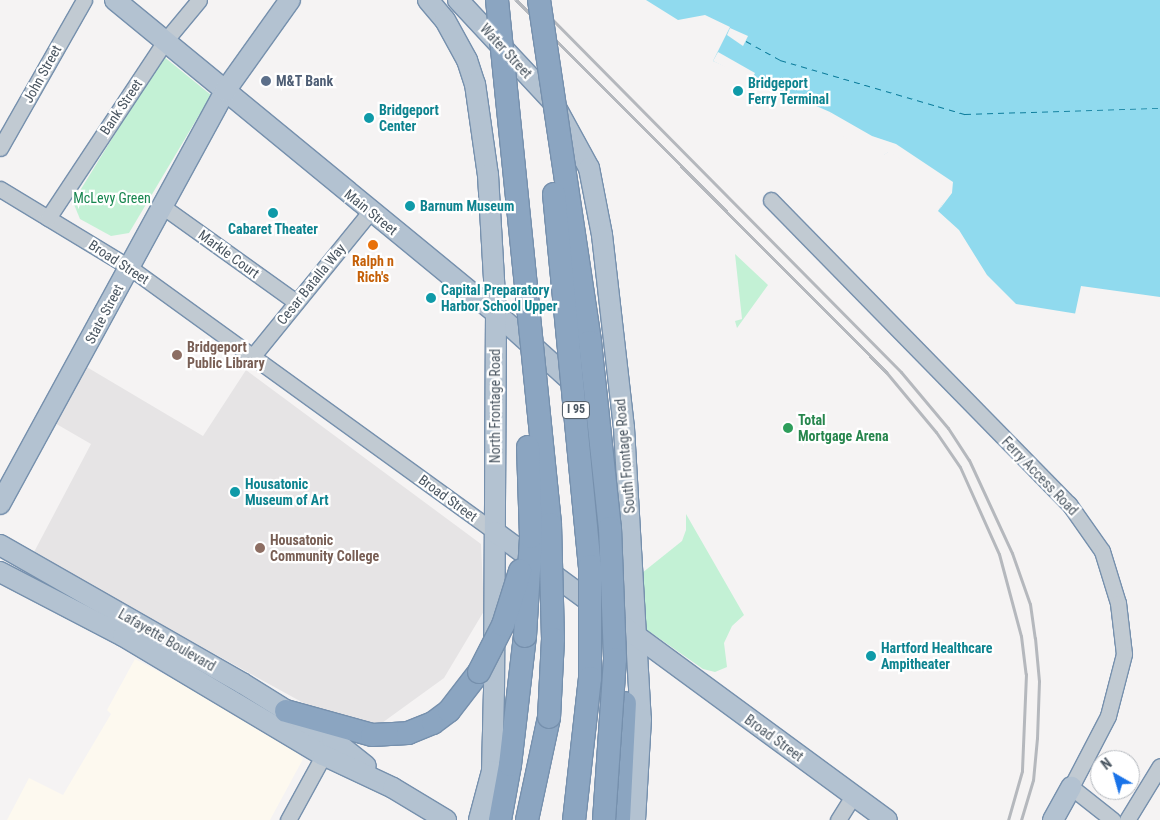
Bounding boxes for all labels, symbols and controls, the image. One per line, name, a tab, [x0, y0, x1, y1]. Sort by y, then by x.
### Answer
street label: Water Street	[477, 20, 535, 82]
street label: John Street	[19, 42, 65, 106]
place label: M&T Bank	[276, 73, 334, 89]
marker: M&T Bank	[260, 75, 272, 87]
place label: Bridgeport Ferry Terminal	[748, 75, 829, 108]
street label: Bank Street	[96, 76, 146, 138]
marker: Bridgeport Ferry Terminal	[732, 85, 744, 97]
place label: Bridgeport Center	[379, 102, 439, 134]
marker: Bridgeport Center	[363, 112, 375, 124]
street label: Main Street	[341, 186, 401, 238]
park label: McLevy Green	[73, 190, 151, 206]
place label: Barnum Museum	[420, 198, 514, 214]
marker: Barnum Museum	[404, 200, 416, 212]
marker: Cabaret Theater	[267, 207, 279, 219]
place label: Cabaret Theater	[228, 221, 318, 237]
street label: Markle Court	[195, 226, 263, 282]
street label: Broad Street	[86, 236, 152, 288]
marker: Ralph n Rich's	[367, 239, 379, 251]
street label: Cesar Batalla Way	[273, 240, 349, 328]
place label: Ralph n Rich's	[352, 253, 394, 286]
street label: State Street	[81, 281, 127, 347]
place label: Capital Preparatory Harbor School Upper	[441, 282, 557, 314]
marker: Capital Preparatory Harbor School Upper	[425, 292, 437, 304]
place label: Bridgeport Public Library	[187, 339, 265, 372]
marker: Bridgeport Public Library	[171, 349, 183, 361]
street label: North Frontage Road	[487, 349, 503, 463]
street label: South Frontage Road	[612, 398, 638, 514]
road number: I 95	[561, 400, 591, 420]
place label: Total Mortgage Arena	[798, 412, 889, 444]
marker: Total Mortgage Arena	[782, 422, 794, 434]
street label: Ferry Access Road	[998, 433, 1082, 519]
street label: Broad Street	[415, 471, 481, 525]
place label: Housatonic Museum of Art	[245, 476, 328, 508]
marker: Housatonic Museum of Art	[229, 486, 241, 498]
place label: Housatonic Community College	[270, 532, 379, 564]
marker: Housatonic Community College	[254, 542, 266, 554]
street label: Lafayette Boulevard	[115, 605, 219, 675]
place label: Hartford Healthcare Ampitheater	[881, 640, 993, 672]
marker: Hartford Healthcare Ampitheater	[865, 650, 877, 662]
street label: Broad Street	[741, 711, 807, 765]
north arrow	[1090, 750, 1140, 800]
text: N	[1098, 755, 1115, 773]

